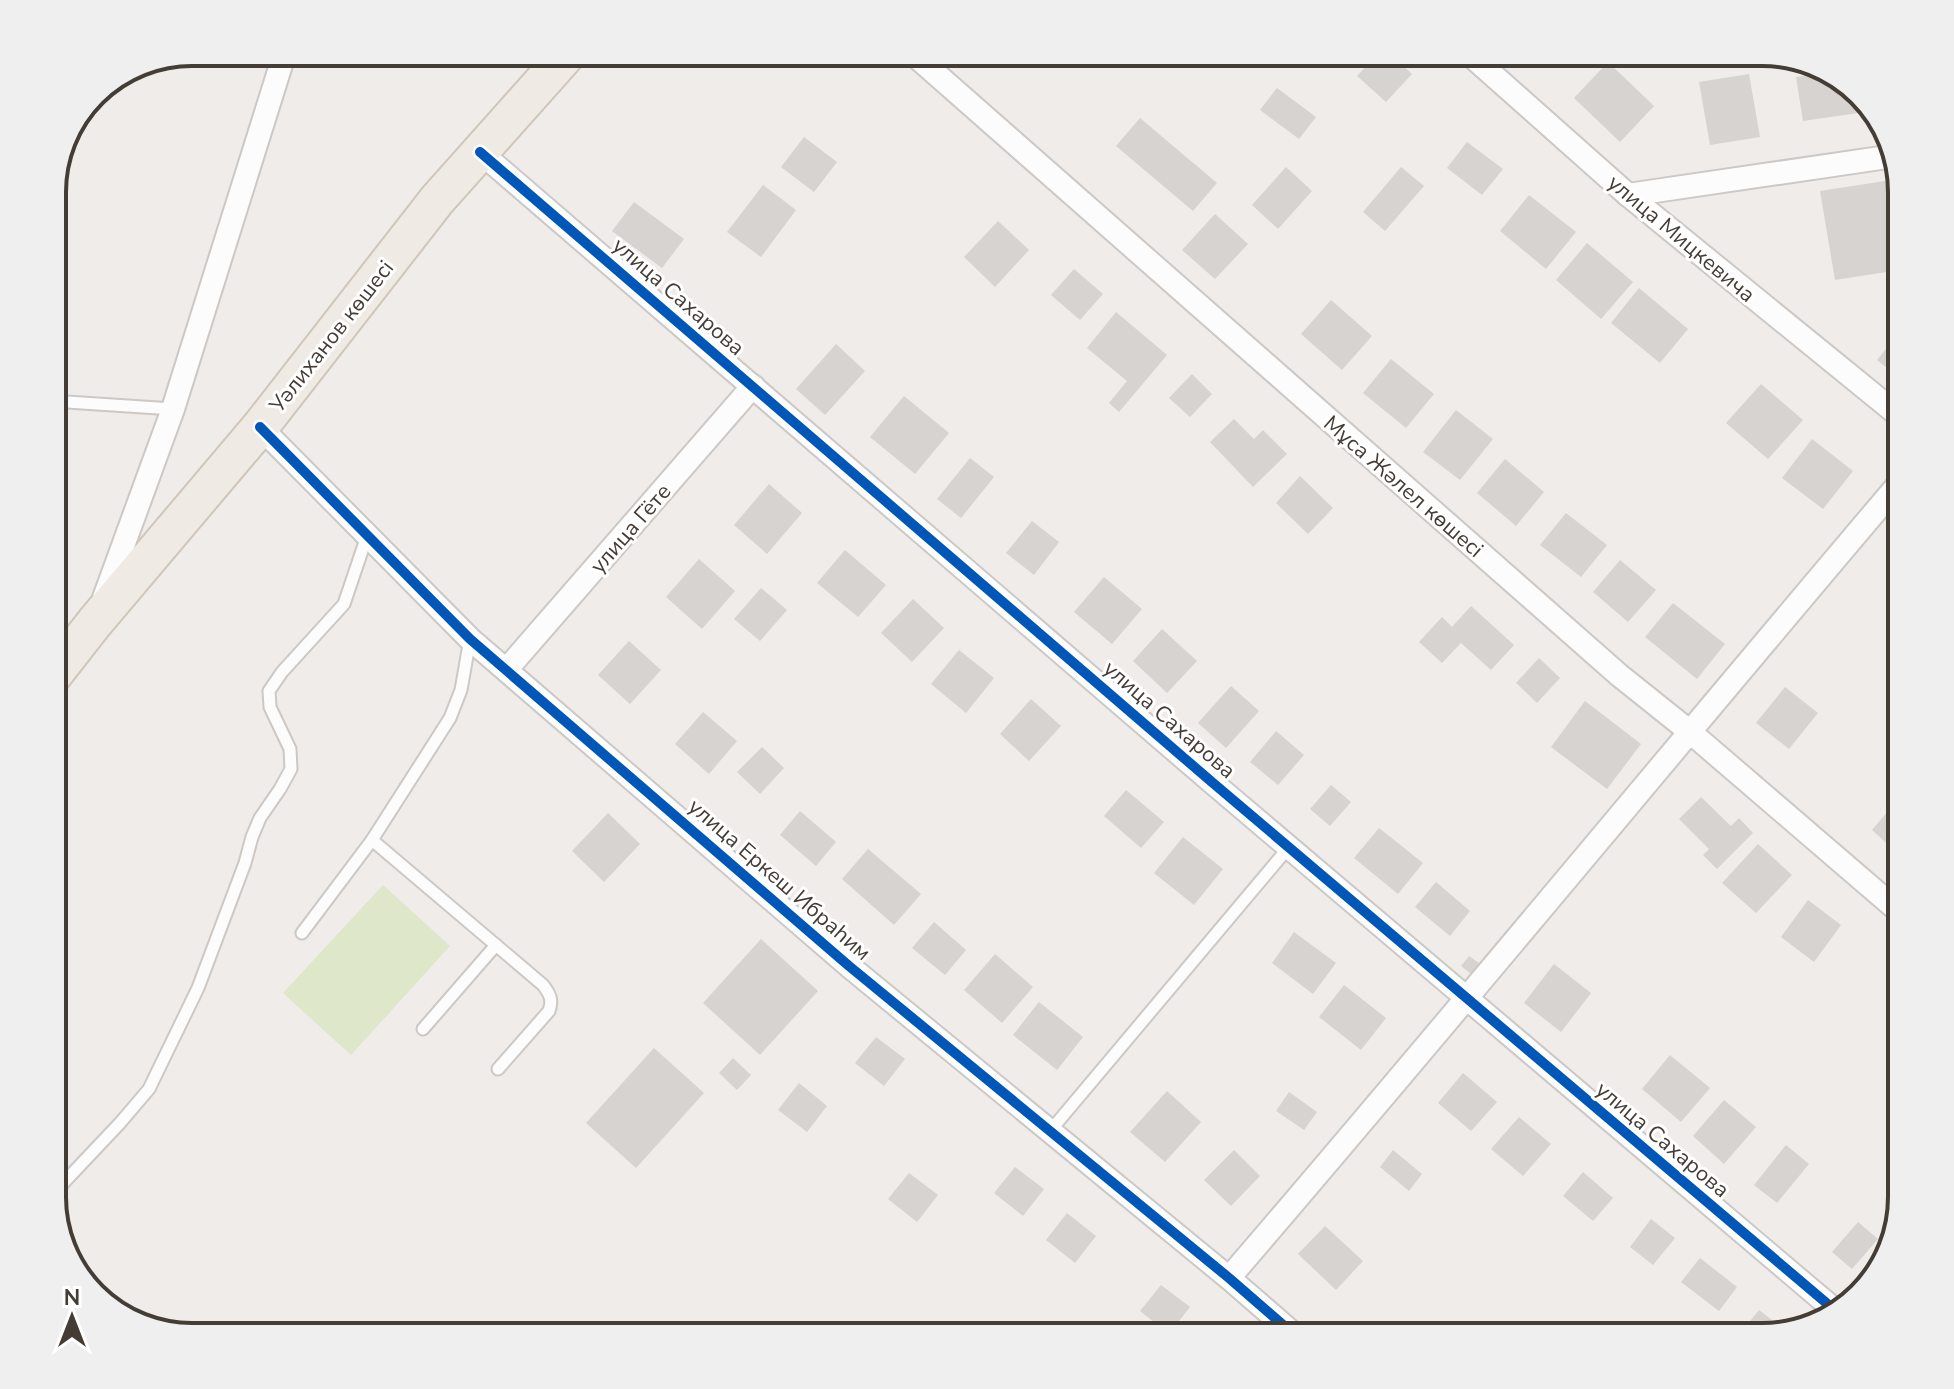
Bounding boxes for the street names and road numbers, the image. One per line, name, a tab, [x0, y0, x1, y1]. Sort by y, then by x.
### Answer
street label: улица Мицкевича	[1601, 168, 1762, 309]
street label: улица Сахарова	[606, 231, 751, 363]
street label: Уәлиханов көшесі	[262, 254, 401, 420]
street label: Мұса Жәлел көшесі	[1317, 409, 1490, 565]
street label: улица Гёте	[583, 477, 678, 580]
street label: улица Сахарова	[1097, 654, 1242, 786]
street label: улица Еркеш Ибраһим	[681, 792, 877, 968]
street label: улица Сахарова	[1589, 1075, 1736, 1205]

